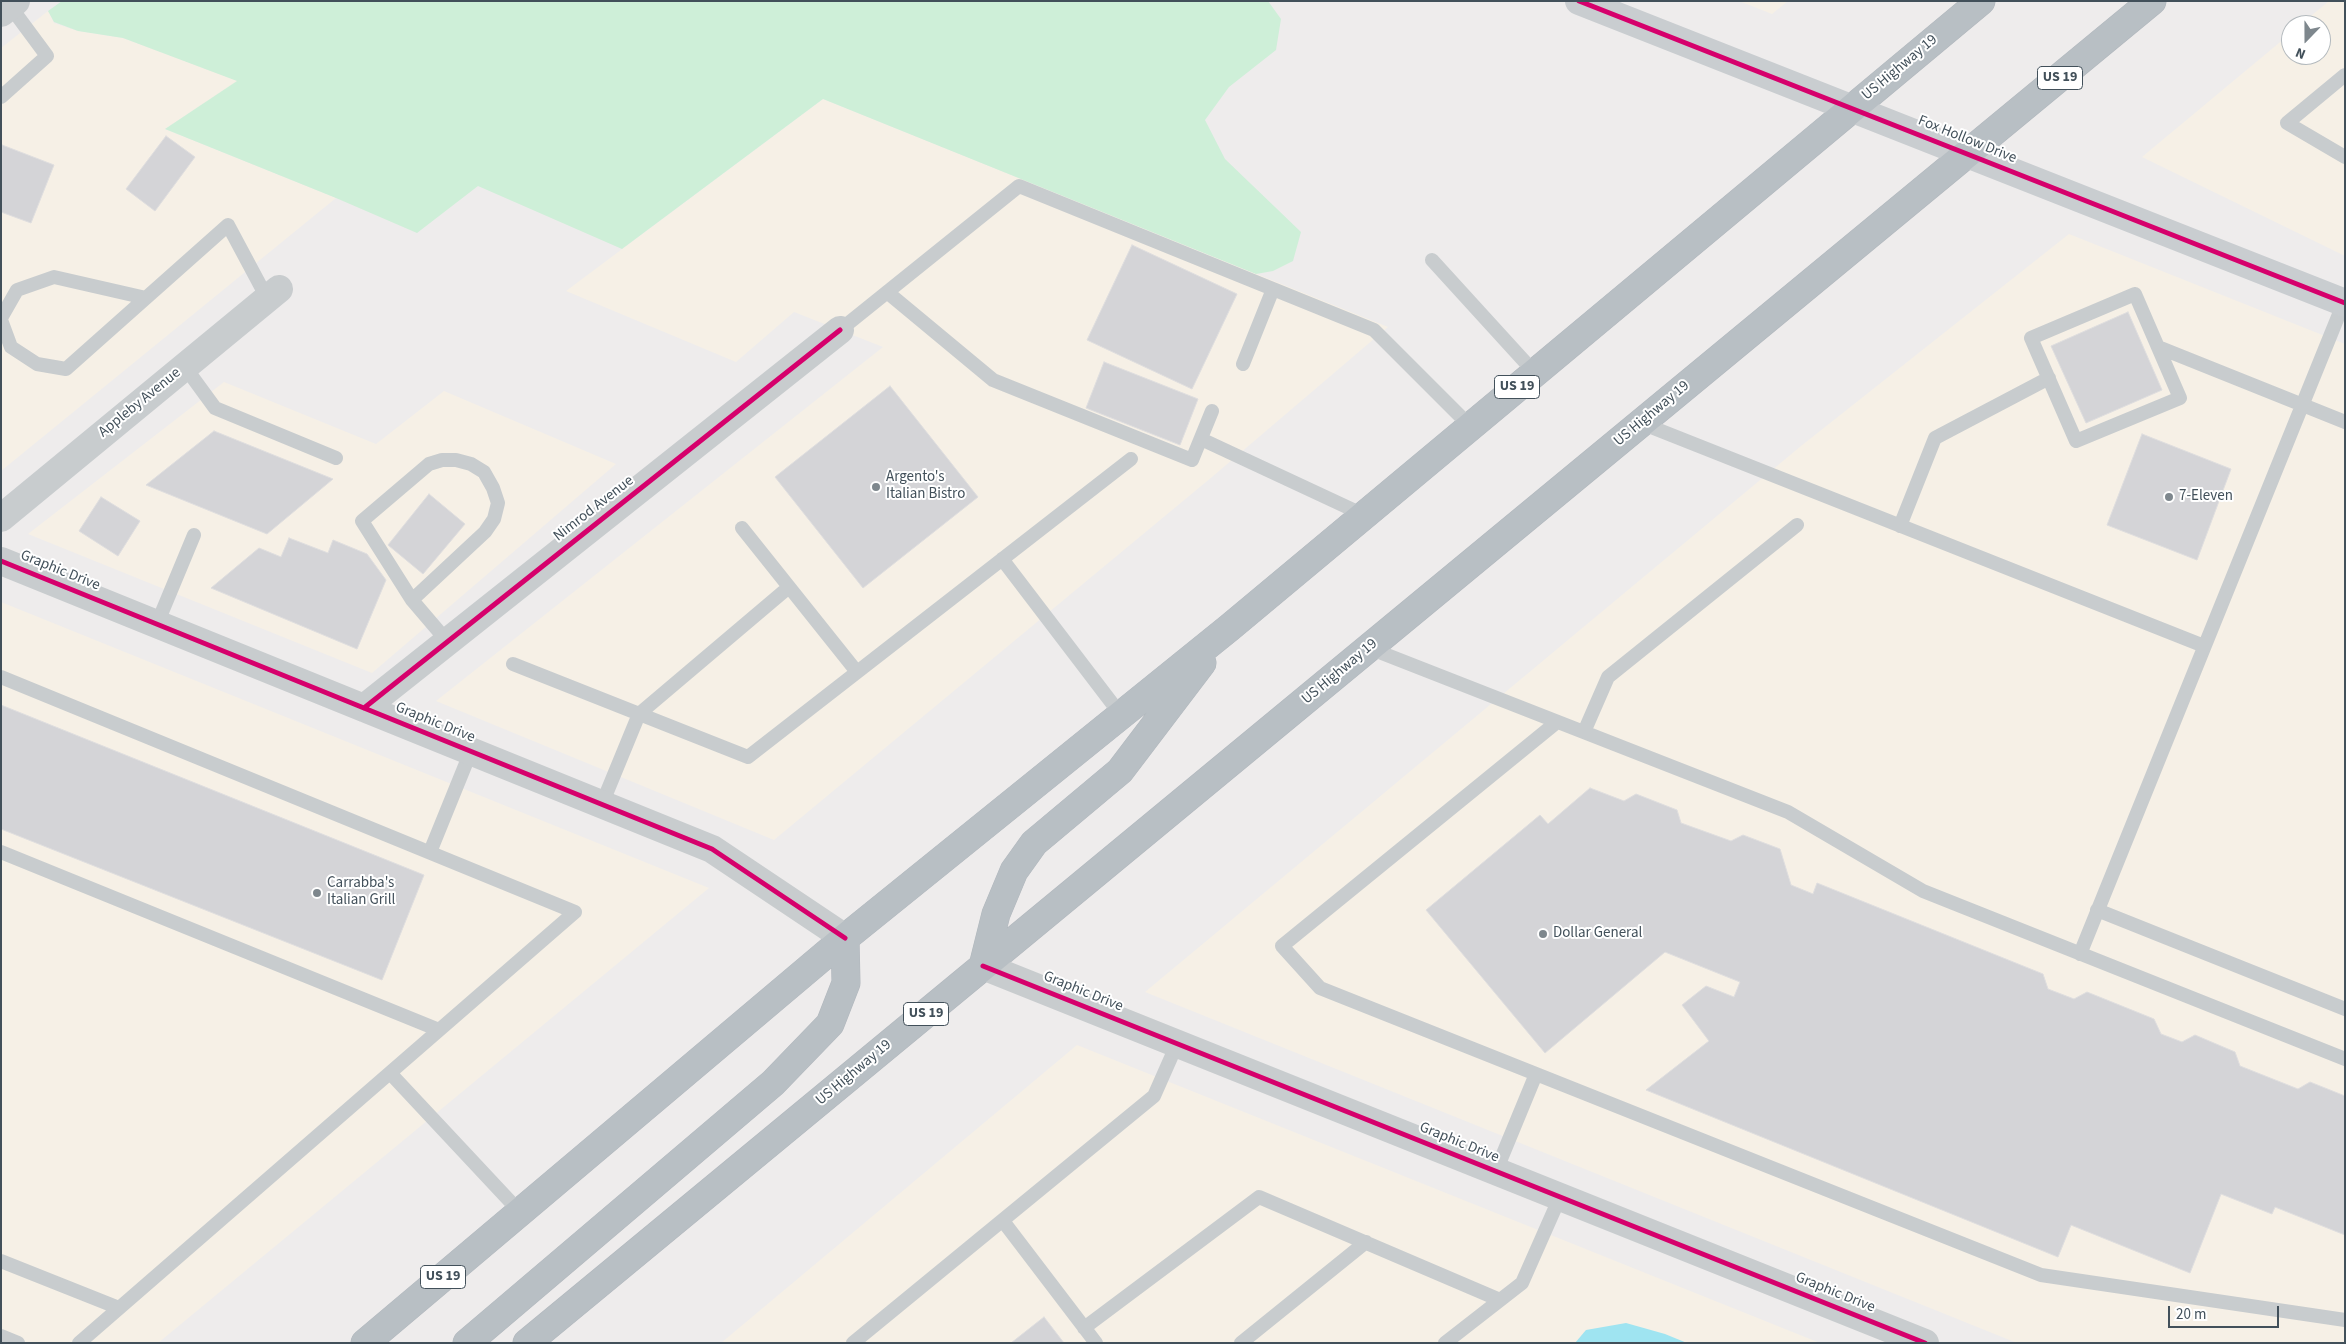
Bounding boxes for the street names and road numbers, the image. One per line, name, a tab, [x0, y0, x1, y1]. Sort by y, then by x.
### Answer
street label: US Highway 19	[1859, 31, 1941, 105]
road number: US 19	[2038, 66, 2082, 90]
street label: Fox Hollow Drive	[1915, 112, 2019, 168]
street label: Appleby Avenue	[95, 364, 185, 442]
road number: US 19	[1494, 376, 1540, 398]
street label: US Highway 19	[1611, 377, 1693, 451]
street label: Nimrod Avenue	[550, 472, 638, 546]
street label: Graphic Drive	[18, 547, 102, 595]
street label: US Highway 19	[1299, 635, 1381, 709]
street label: Graphic Drive	[393, 699, 477, 747]
street label: Graphic Drive	[1041, 968, 1125, 1016]
road number: US 19	[904, 1002, 948, 1026]
street label: US Highway 19	[813, 1036, 895, 1110]
street label: Graphic Drive	[1417, 1119, 1501, 1167]
road number: US 19	[420, 1266, 466, 1288]
street label: Graphic Drive	[1793, 1269, 1877, 1317]

